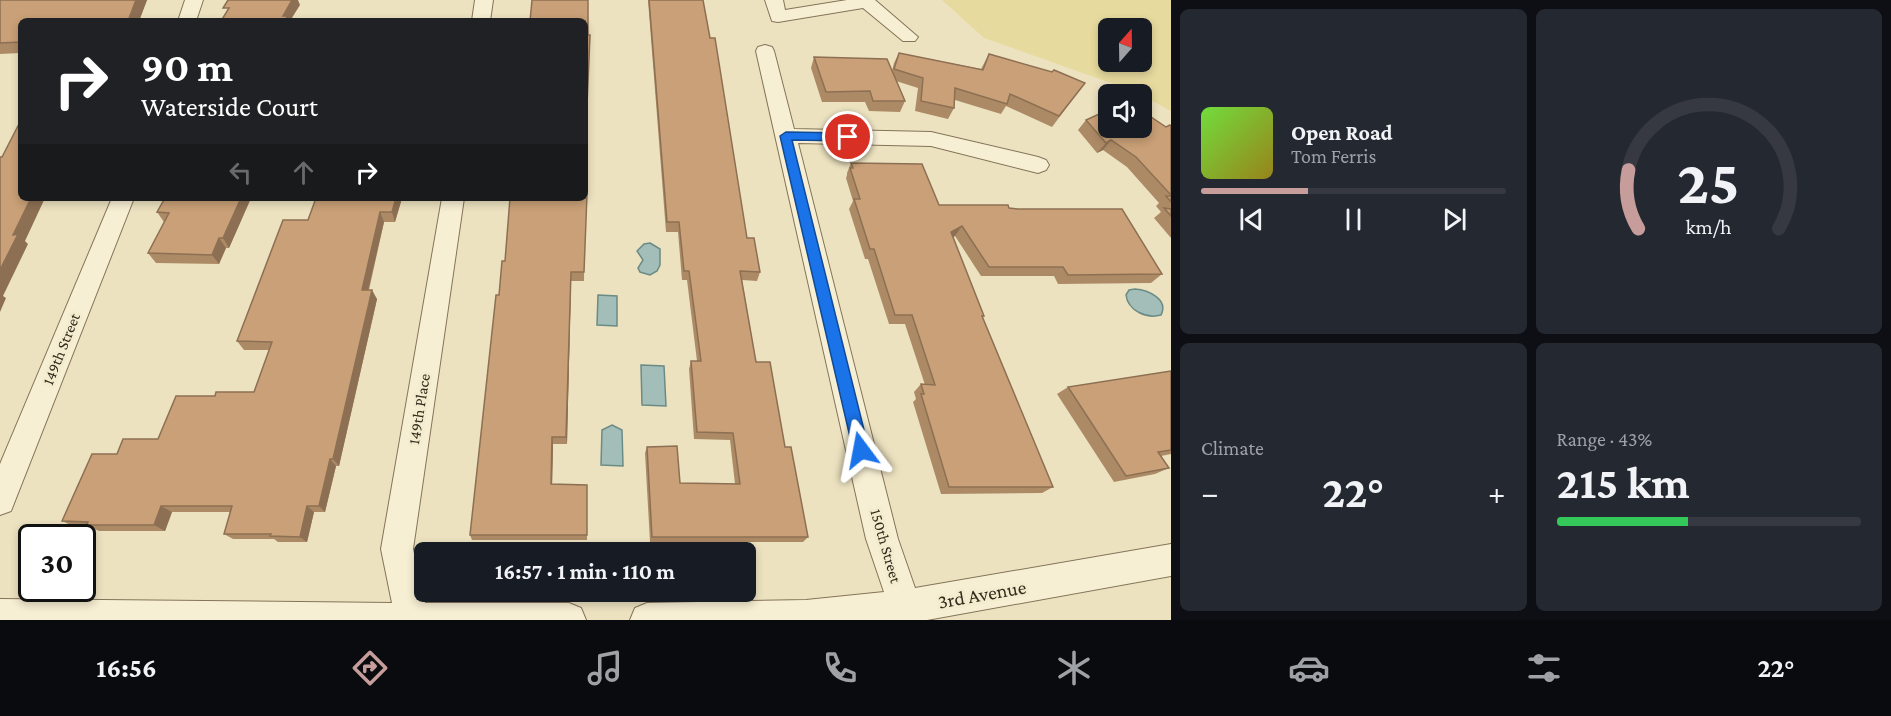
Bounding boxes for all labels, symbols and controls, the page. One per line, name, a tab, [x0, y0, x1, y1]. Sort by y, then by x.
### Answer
north arrow	[1098, 18, 1152, 72]
map controls	[1098, 18, 1152, 138]
icon: right	[42, 42, 120, 120]
text: 90 m	[141, 43, 233, 90]
button: sound	[1098, 84, 1152, 138]
text: Waterside Court	[141, 92, 318, 122]
pin	[822, 111, 873, 162]
icon: arrive	[831, 120, 864, 153]
text: Open Road	[1291, 120, 1393, 145]
text: Tom Ferris	[1291, 145, 1376, 167]
text: 25	[1678, 147, 1740, 216]
icon: left	[224, 156, 257, 189]
icon: ahead	[287, 156, 320, 189]
icon: right	[350, 156, 383, 189]
icon: previous	[1235, 203, 1268, 236]
icon: pause	[1337, 203, 1370, 236]
icon: next	[1438, 203, 1471, 236]
text: km/h	[1686, 215, 1732, 239]
street label: 149th Street	[39, 310, 83, 387]
street label: 149th Place	[405, 372, 433, 446]
position arrow	[829, 418, 893, 482]
text: Range · 43%	[1557, 428, 1652, 450]
text: Climate	[1201, 437, 1264, 459]
text: 215 km	[1557, 458, 1690, 508]
text: 22°	[1322, 467, 1384, 517]
text: −	[1201, 474, 1218, 511]
text: +	[1488, 474, 1506, 511]
street label: 150th Street	[867, 507, 905, 586]
speed limit sign: 30	[18, 524, 96, 602]
text: 16:57 · 1 min · 110 m	[495, 559, 675, 584]
street label: 3rd Avenue	[936, 575, 1028, 613]
icon: directions	[349, 647, 391, 689]
icon: music	[584, 647, 626, 689]
icon: phone	[819, 647, 861, 689]
icon: climate	[1053, 647, 1095, 689]
icon: car	[1288, 647, 1330, 689]
icon: filters	[1523, 647, 1565, 689]
text: 16:56	[96, 653, 157, 683]
text: 22°	[1757, 653, 1795, 683]

